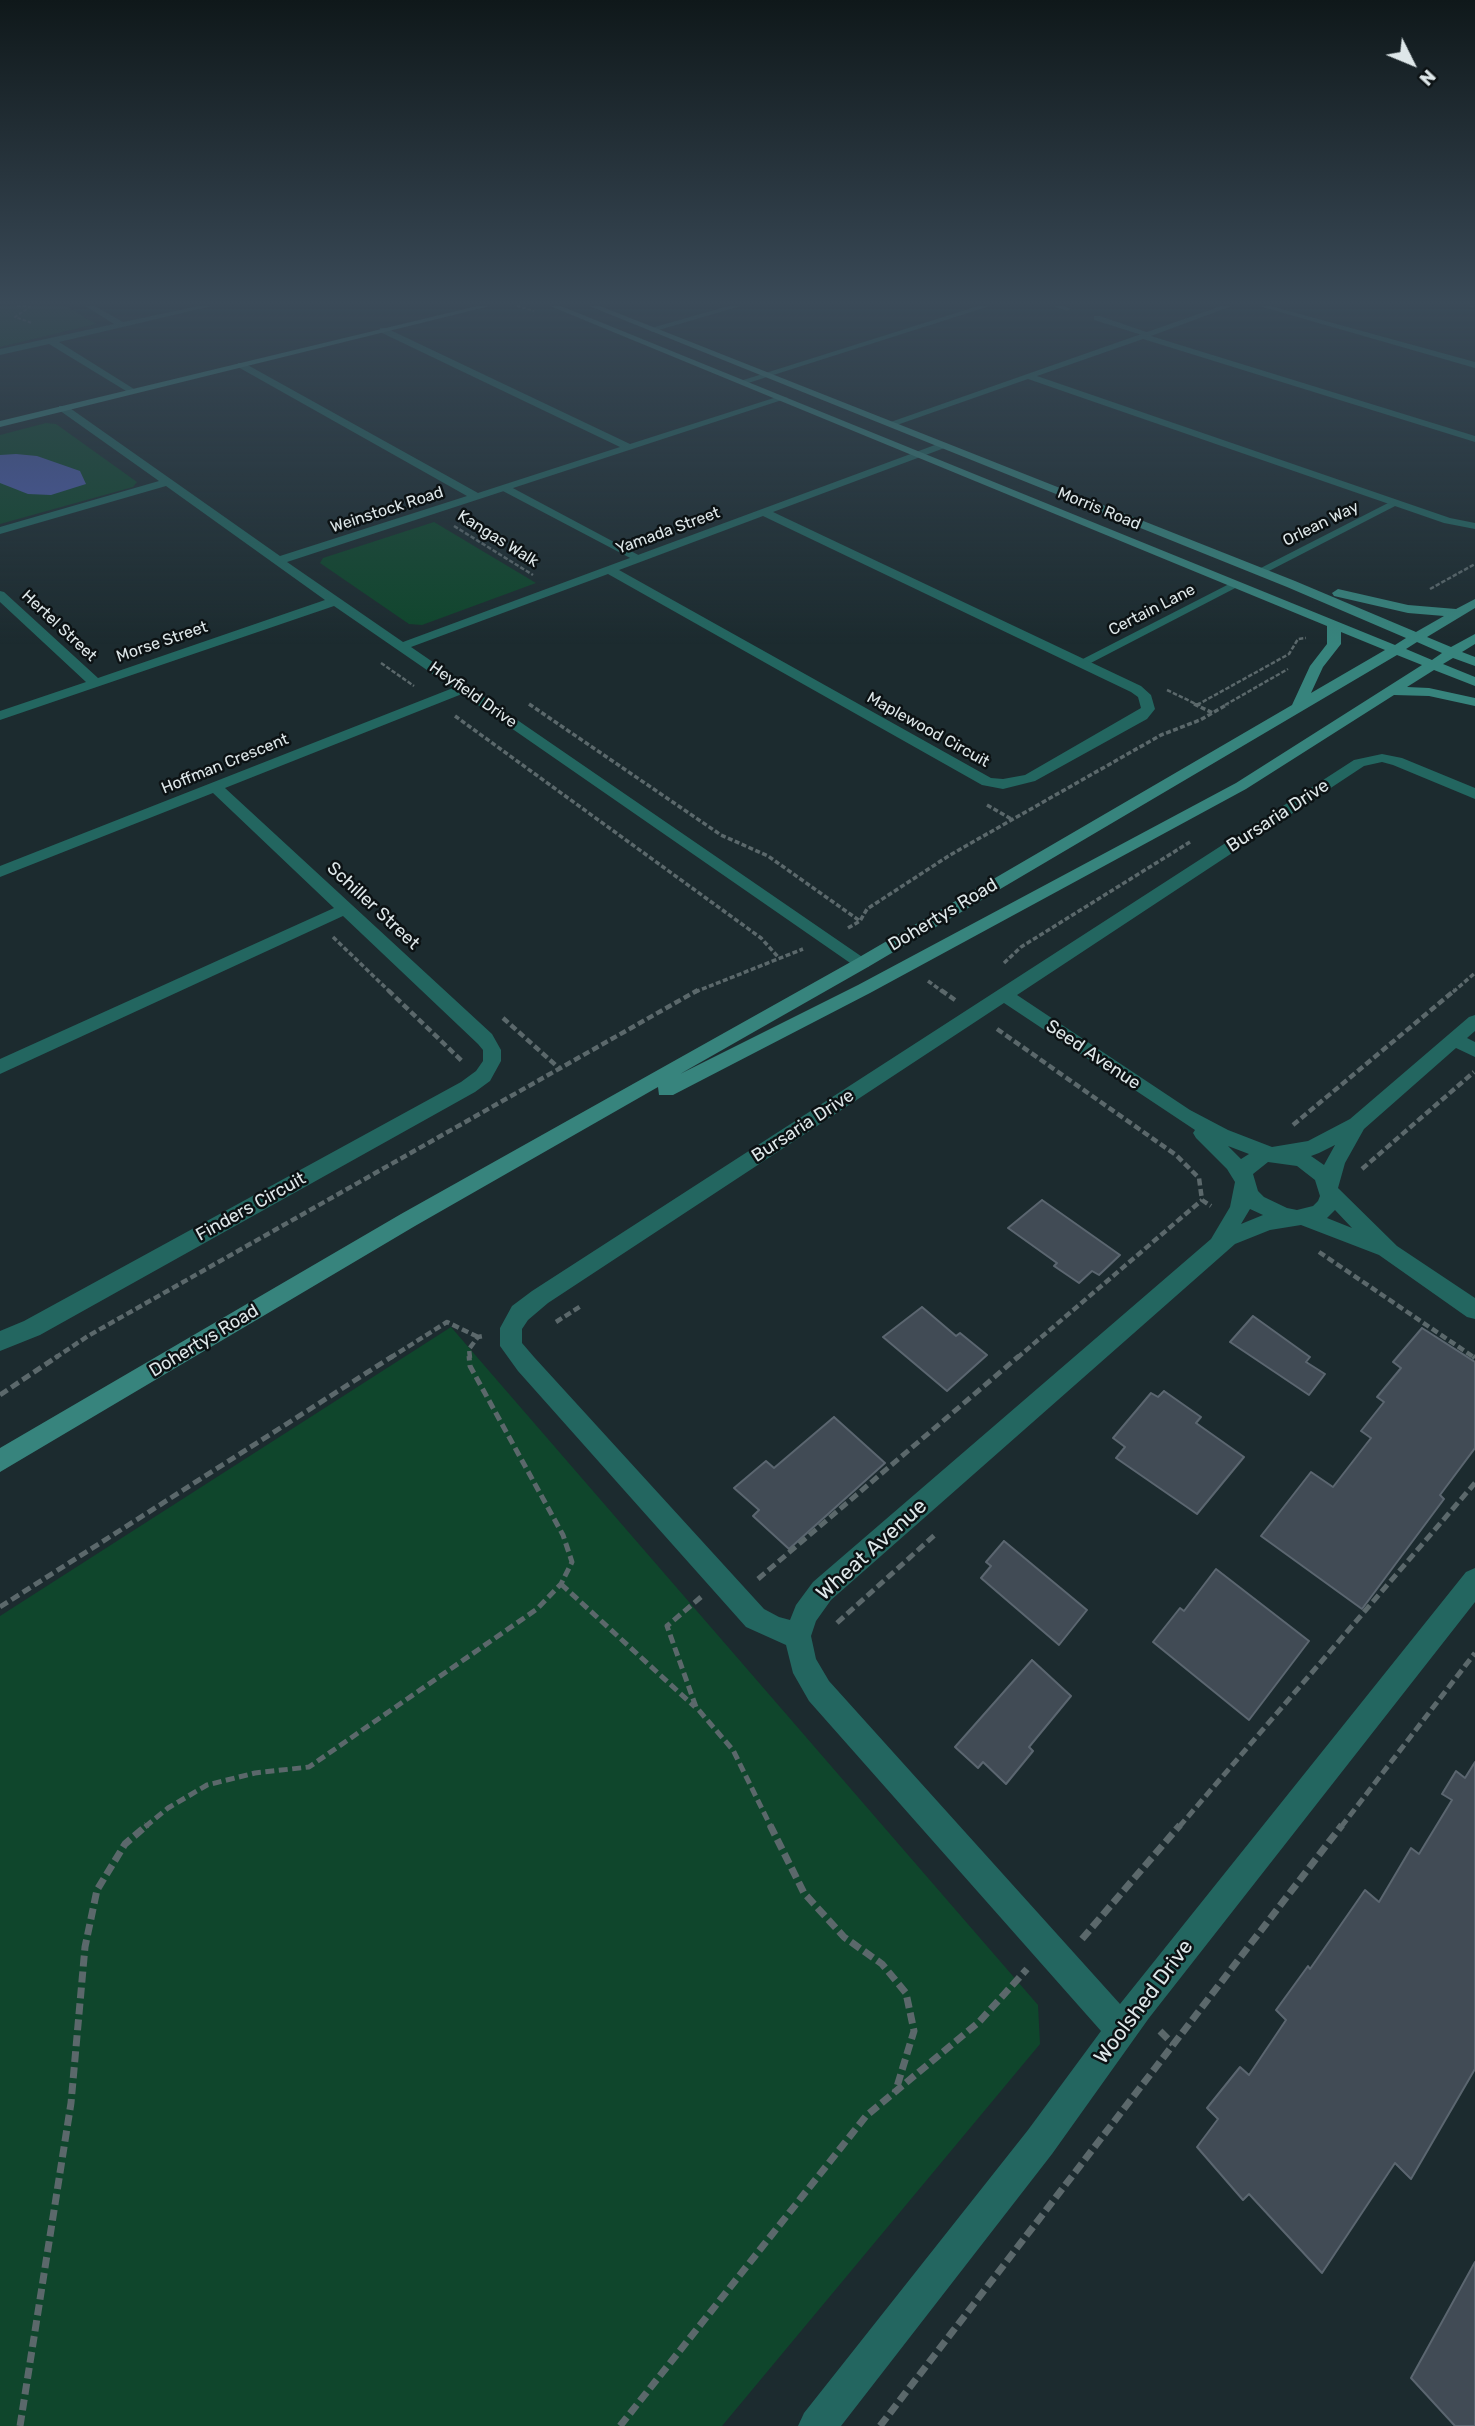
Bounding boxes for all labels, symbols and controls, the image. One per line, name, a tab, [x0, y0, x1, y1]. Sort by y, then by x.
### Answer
north arrow	[1377, 28, 1447, 98]
text: N	[1415, 65, 1441, 90]
street label: Weinstock Road	[328, 483, 446, 537]
street label: Morris Road	[1055, 484, 1143, 534]
street label: Orlean Way	[1280, 497, 1362, 551]
street label: Yamada Street	[613, 503, 723, 559]
street label: Kangas Walk	[454, 506, 542, 572]
street label: Certain Lane	[1105, 580, 1199, 640]
street label: Hertel Street	[17, 586, 101, 666]
street label: Morse Street	[114, 617, 210, 667]
street label: Heyfield Drive	[426, 658, 520, 732]
street label: Maplewood Circuit	[863, 688, 993, 772]
street label: Hoffman Crescent	[159, 730, 291, 798]
street label: Bursaria Drive	[1223, 775, 1333, 857]
street label: Schiller Street	[322, 858, 424, 954]
street label: Dohertys Road	[884, 874, 1002, 956]
street label: Seed Avenue	[1042, 1015, 1144, 1095]
street label: Bursaria Drive	[748, 1085, 858, 1167]
street label: Finders Circuit	[192, 1168, 310, 1246]
street label: Dohertys Road	[145, 1300, 263, 1382]
street label: Wheat Avenue	[812, 1494, 932, 1606]
street label: Woolshed Drive	[1089, 1935, 1199, 2069]

